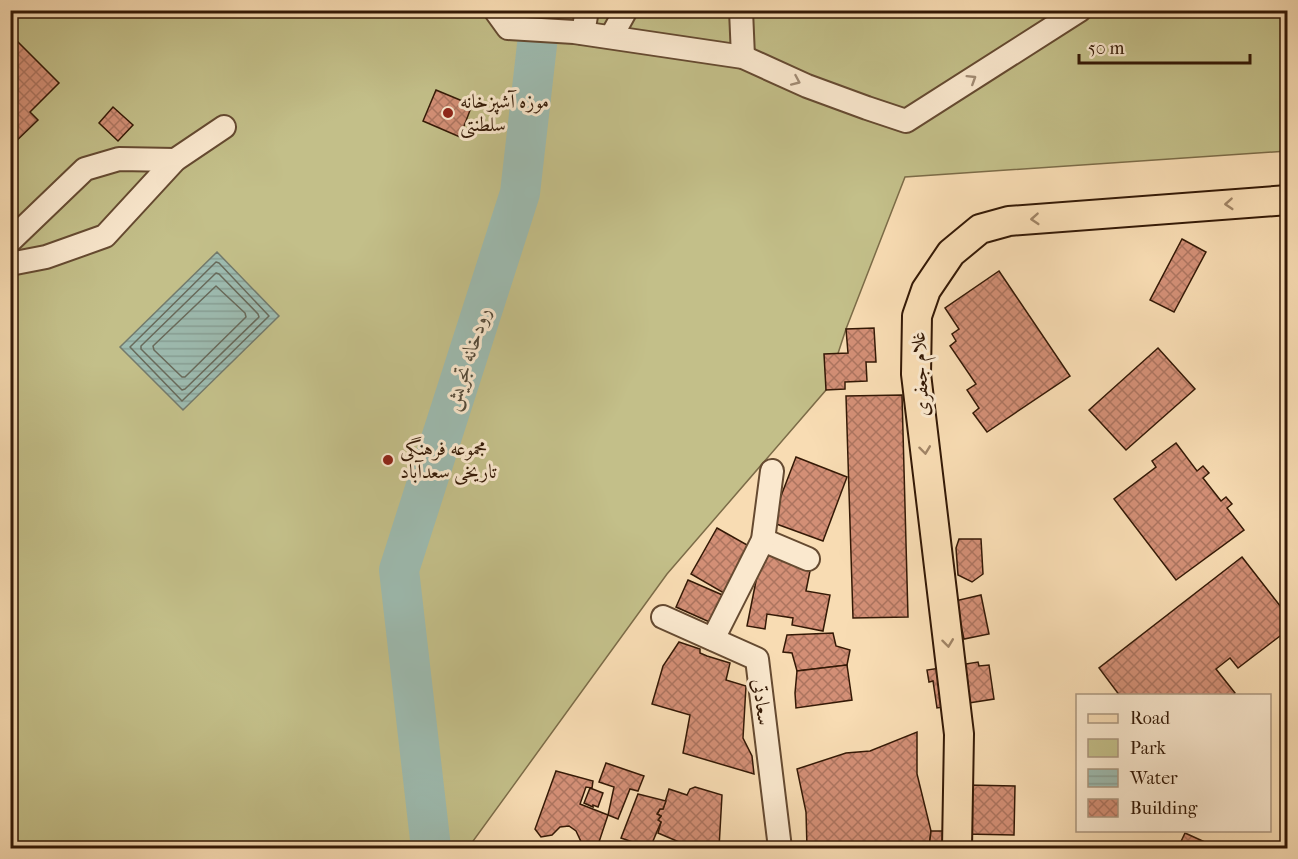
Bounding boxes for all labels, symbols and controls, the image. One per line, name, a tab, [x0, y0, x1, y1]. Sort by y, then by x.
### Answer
scale bar	[1079, 27, 1250, 65]
text: 50 m	[1088, 38, 1125, 59]
one-way arrow	[790, 74, 801, 86]
one-way arrow	[966, 74, 976, 86]
place label: موزه آشپزخانه سلطنتی	[460, 89, 549, 139]
marker: موزه آشپزخانه سلطنتی	[441, 106, 455, 120]
one-way arrow	[1225, 197, 1234, 210]
one-way arrow	[1030, 212, 1039, 225]
water label: رودخانه تجریش	[439, 304, 497, 414]
street label: غلام جعفری	[906, 331, 940, 417]
place label: مجموعه فرهنگی تاریخی سعدآباد	[400, 436, 497, 485]
one-way arrow	[919, 445, 931, 454]
marker: مجموعه فرهنگی تاریخی سعدآباد	[381, 453, 395, 467]
one-way arrow	[942, 639, 954, 648]
street label: سعادتی	[748, 677, 776, 727]
legend	[1076, 694, 1271, 832]
text: Road	[1130, 708, 1170, 729]
text: Park	[1130, 738, 1167, 759]
text: Water	[1129, 768, 1178, 789]
text: Building	[1130, 798, 1198, 819]

